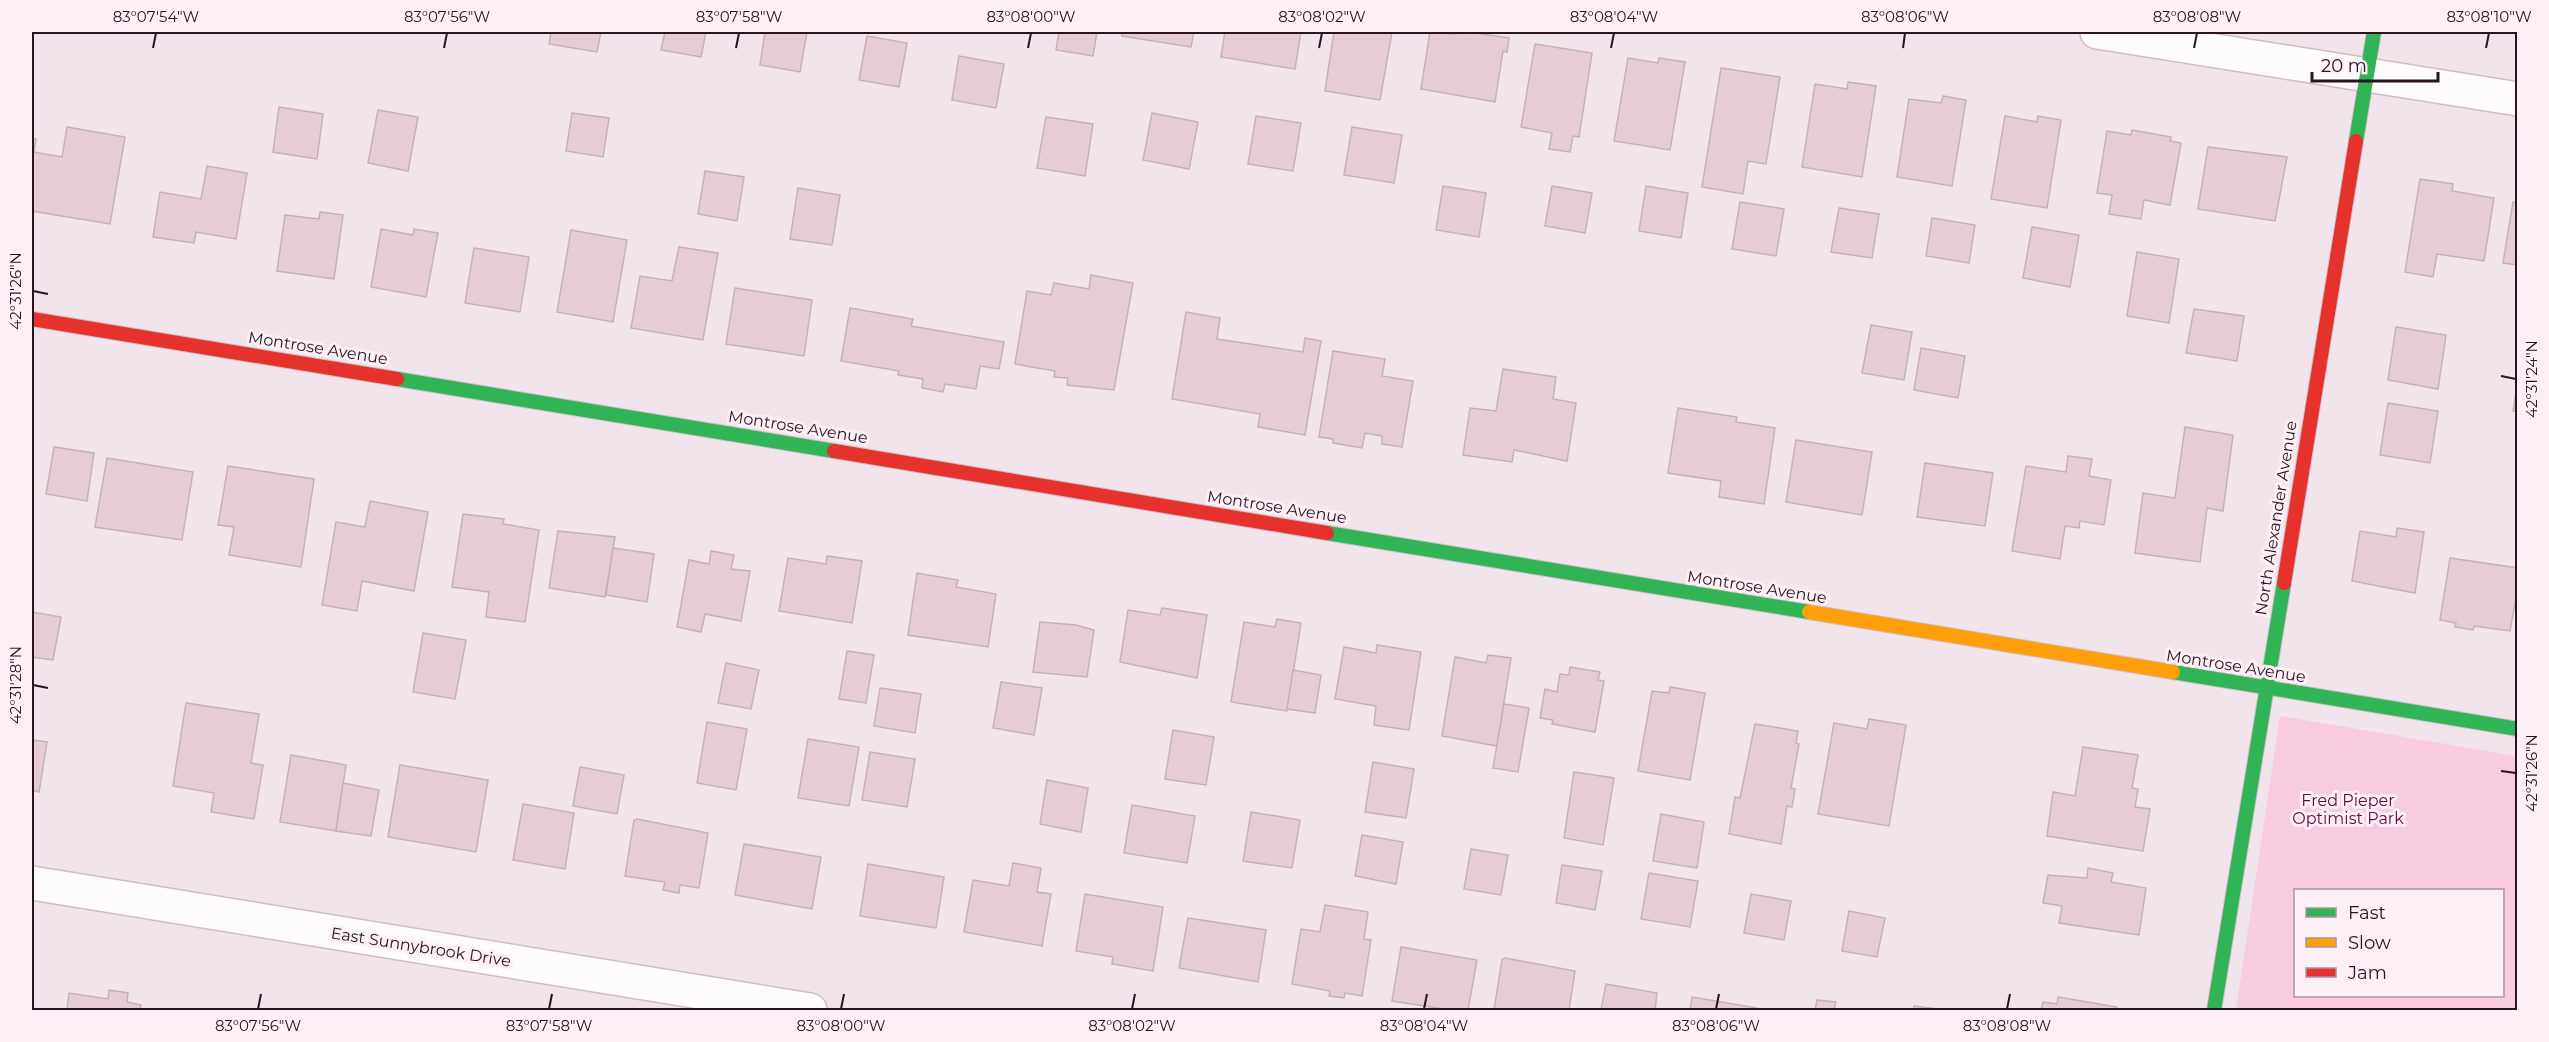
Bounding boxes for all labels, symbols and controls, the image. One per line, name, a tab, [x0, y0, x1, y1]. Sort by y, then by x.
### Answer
text: 83°07'54"W	[113, 7, 200, 26]
text: 83°07'56"W	[404, 7, 490, 26]
text: 83°07'58"W	[696, 7, 783, 26]
text: 83°08'00"W	[986, 7, 1076, 26]
text: 83°08'02"W	[1278, 7, 1366, 26]
text: 83°08'04"W	[1570, 7, 1659, 26]
text: 83°08'06"W	[1861, 7, 1949, 26]
text: 83°08'08"W	[2153, 7, 2242, 26]
text: 83°08'10"W	[2446, 7, 2532, 26]
scale bar	[2312, 45, 2438, 83]
text: 20 m	[2321, 55, 2367, 77]
text: 42°31'26"N	[6, 252, 25, 330]
street label: Montrose Avenue	[247, 328, 389, 368]
text: 42°31'24"N	[2522, 340, 2541, 418]
street label: Montrose Avenue	[727, 407, 869, 447]
street label: North Alexander Avenue	[2251, 419, 2301, 617]
street label: Montrose Avenue	[1206, 487, 1348, 527]
street label: Montrose Avenue	[1686, 567, 1828, 607]
text: 42°31'28"N	[6, 646, 25, 724]
street label: Montrose Avenue	[2165, 646, 2307, 686]
text: 42°31'26"N	[2522, 734, 2541, 812]
park label: Fred Pieper Optimist Park	[2292, 791, 2404, 828]
legend	[2294, 889, 2504, 997]
text: Fast	[2348, 902, 2386, 924]
street label: East Sunnybrook Drive	[330, 923, 512, 971]
text: Slow	[2348, 932, 2391, 954]
text: Jam	[2347, 962, 2387, 984]
text: 83°07'56"W	[215, 1016, 301, 1035]
text: 83°07'58"W	[506, 1016, 593, 1035]
text: 83°08'00"W	[796, 1016, 886, 1035]
text: 83°08'02"W	[1088, 1016, 1176, 1035]
text: 83°08'04"W	[1380, 1016, 1469, 1035]
text: 83°08'06"W	[1672, 1016, 1760, 1035]
text: 83°08'08"W	[1963, 1016, 2052, 1035]

